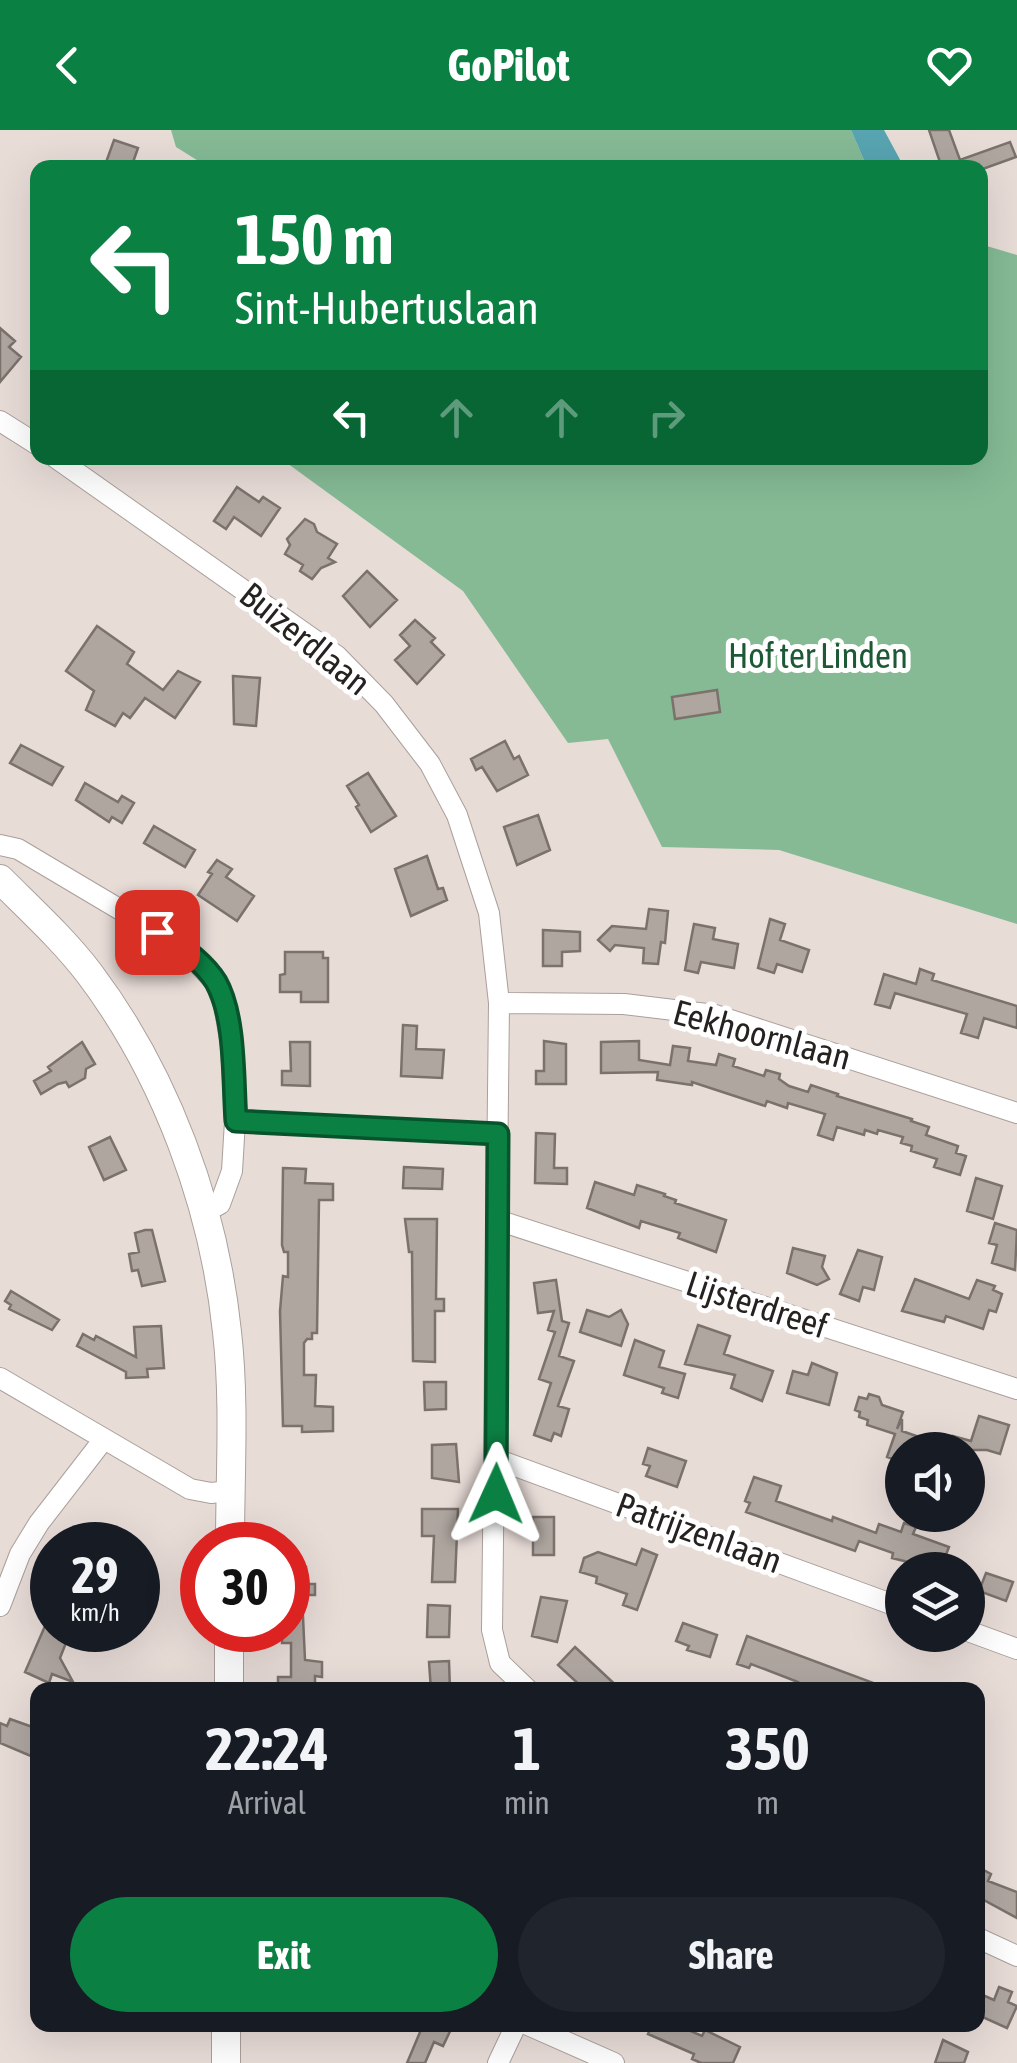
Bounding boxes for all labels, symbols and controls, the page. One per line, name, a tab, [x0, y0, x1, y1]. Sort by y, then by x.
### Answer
icon: back	[40, 38, 95, 93]
icon: heart	[922, 38, 977, 93]
text: GoPilot	[447, 39, 570, 91]
text: 150 m	[235, 199, 394, 279]
icon: left	[70, 200, 200, 330]
text: Sint-Hubertuslaan	[235, 282, 539, 334]
icon: left	[324, 390, 379, 445]
icon: ahead	[429, 390, 484, 445]
icon: ahead	[534, 390, 589, 445]
icon: right	[639, 390, 694, 445]
street label: Buizerdlaan	[233, 574, 379, 703]
park label: Hof ter Linden	[728, 635, 908, 675]
pin	[115, 890, 200, 975]
icon: arrive	[130, 905, 185, 960]
street label: Eekhoornlaan	[669, 991, 855, 1077]
street label: Lijsterdreef	[682, 1262, 833, 1346]
map controls	[885, 1432, 985, 1652]
button: sound	[885, 1432, 985, 1532]
position arrow	[444, 1442, 548, 1546]
street label: Patrijzenlaan	[611, 1484, 788, 1580]
speed limit sign: 30	[180, 1522, 310, 1652]
text: 29	[71, 1546, 118, 1604]
button: layers	[885, 1552, 985, 1652]
text: km/h	[70, 1598, 120, 1626]
text: 22:24	[205, 1714, 329, 1783]
text: 1	[513, 1714, 541, 1783]
text: 350	[725, 1714, 810, 1783]
text: Arrival	[228, 1784, 306, 1821]
text: min	[504, 1784, 550, 1821]
text: m	[756, 1784, 779, 1821]
button: Exit	[70, 1897, 498, 2012]
button: Share	[518, 1897, 945, 2012]

